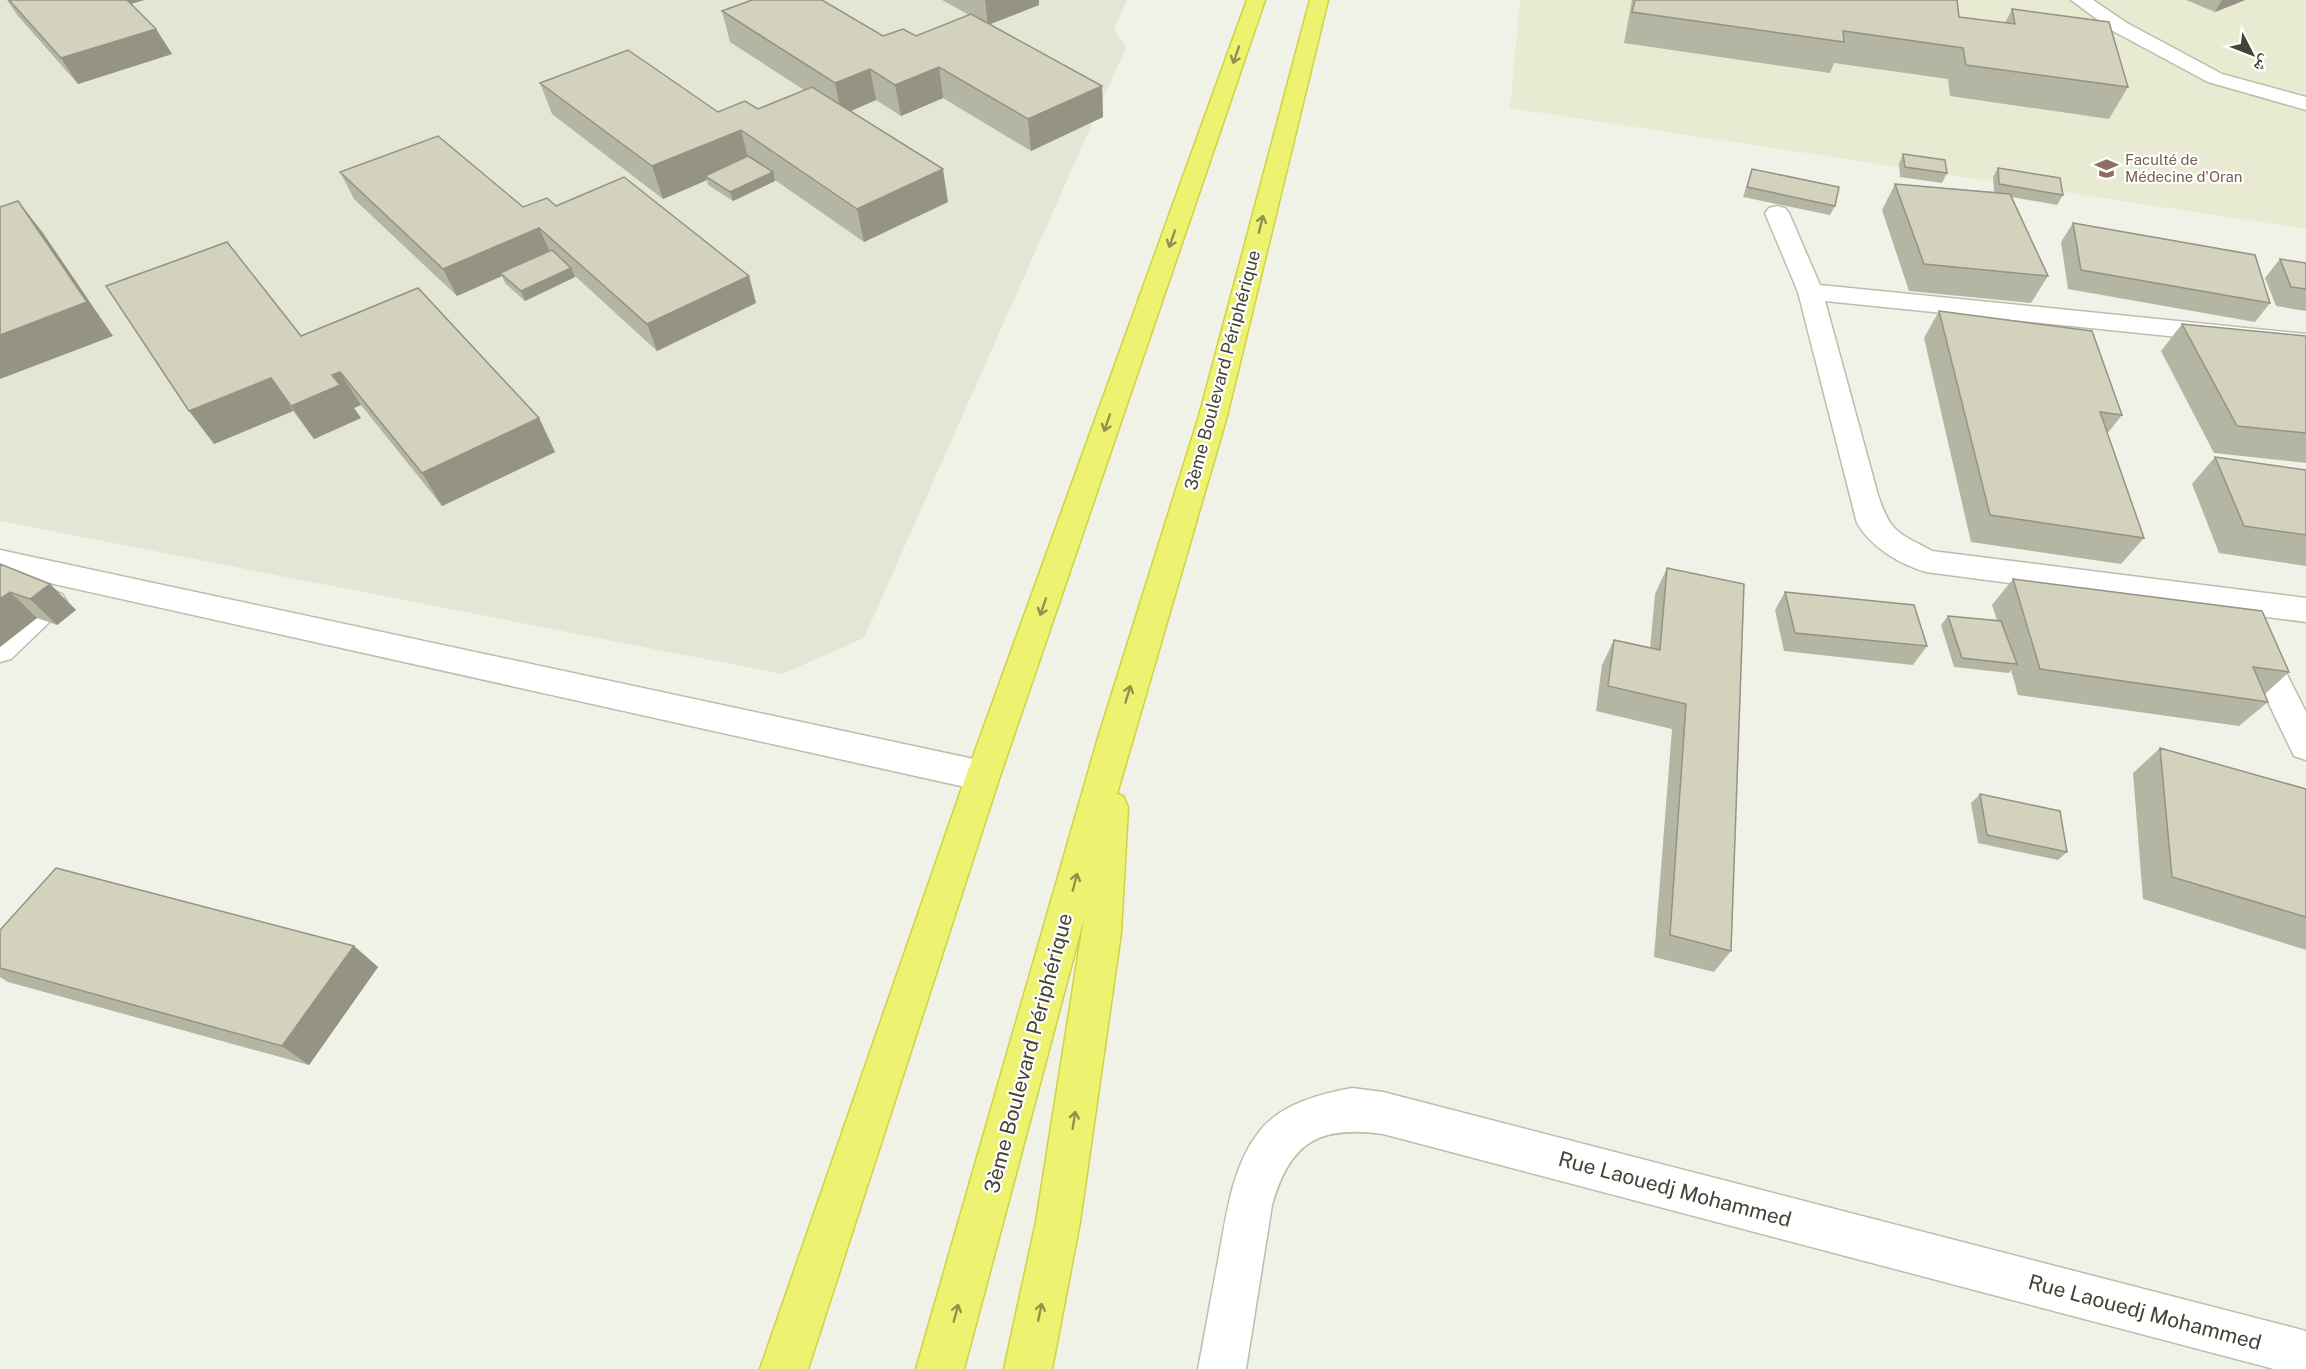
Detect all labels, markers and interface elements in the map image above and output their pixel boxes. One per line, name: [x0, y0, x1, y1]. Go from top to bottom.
north arrow: [2222, 24, 2282, 84]
one-way arrow: [1230, 45, 1241, 64]
text: ش: [2250, 51, 2276, 76]
place label: Faculté de Médecine d'Oran: [2125, 151, 2242, 185]
school or university icon: Faculté de Médecine d'Oran: [2094, 155, 2120, 181]
one-way arrow: [1256, 215, 1268, 234]
one-way arrow: [1165, 229, 1176, 248]
street label: 3ème Boulevard Périphérique: [1180, 248, 1264, 492]
one-way arrow: [1101, 413, 1112, 432]
one-way arrow: [1036, 597, 1047, 616]
one-way arrow: [1123, 685, 1134, 704]
one-way arrow: [1070, 873, 1081, 892]
street label: 3ème Boulevard Périphérique: [979, 910, 1077, 1196]
one-way arrow: [1068, 1110, 1079, 1130]
street label: Rue Laouedj Mohammed: [1556, 1146, 1794, 1232]
street label: Rue Laouedj Mohammed: [2026, 1269, 2264, 1355]
one-way arrow: [1035, 1302, 1046, 1322]
one-way arrow: [951, 1304, 962, 1323]

